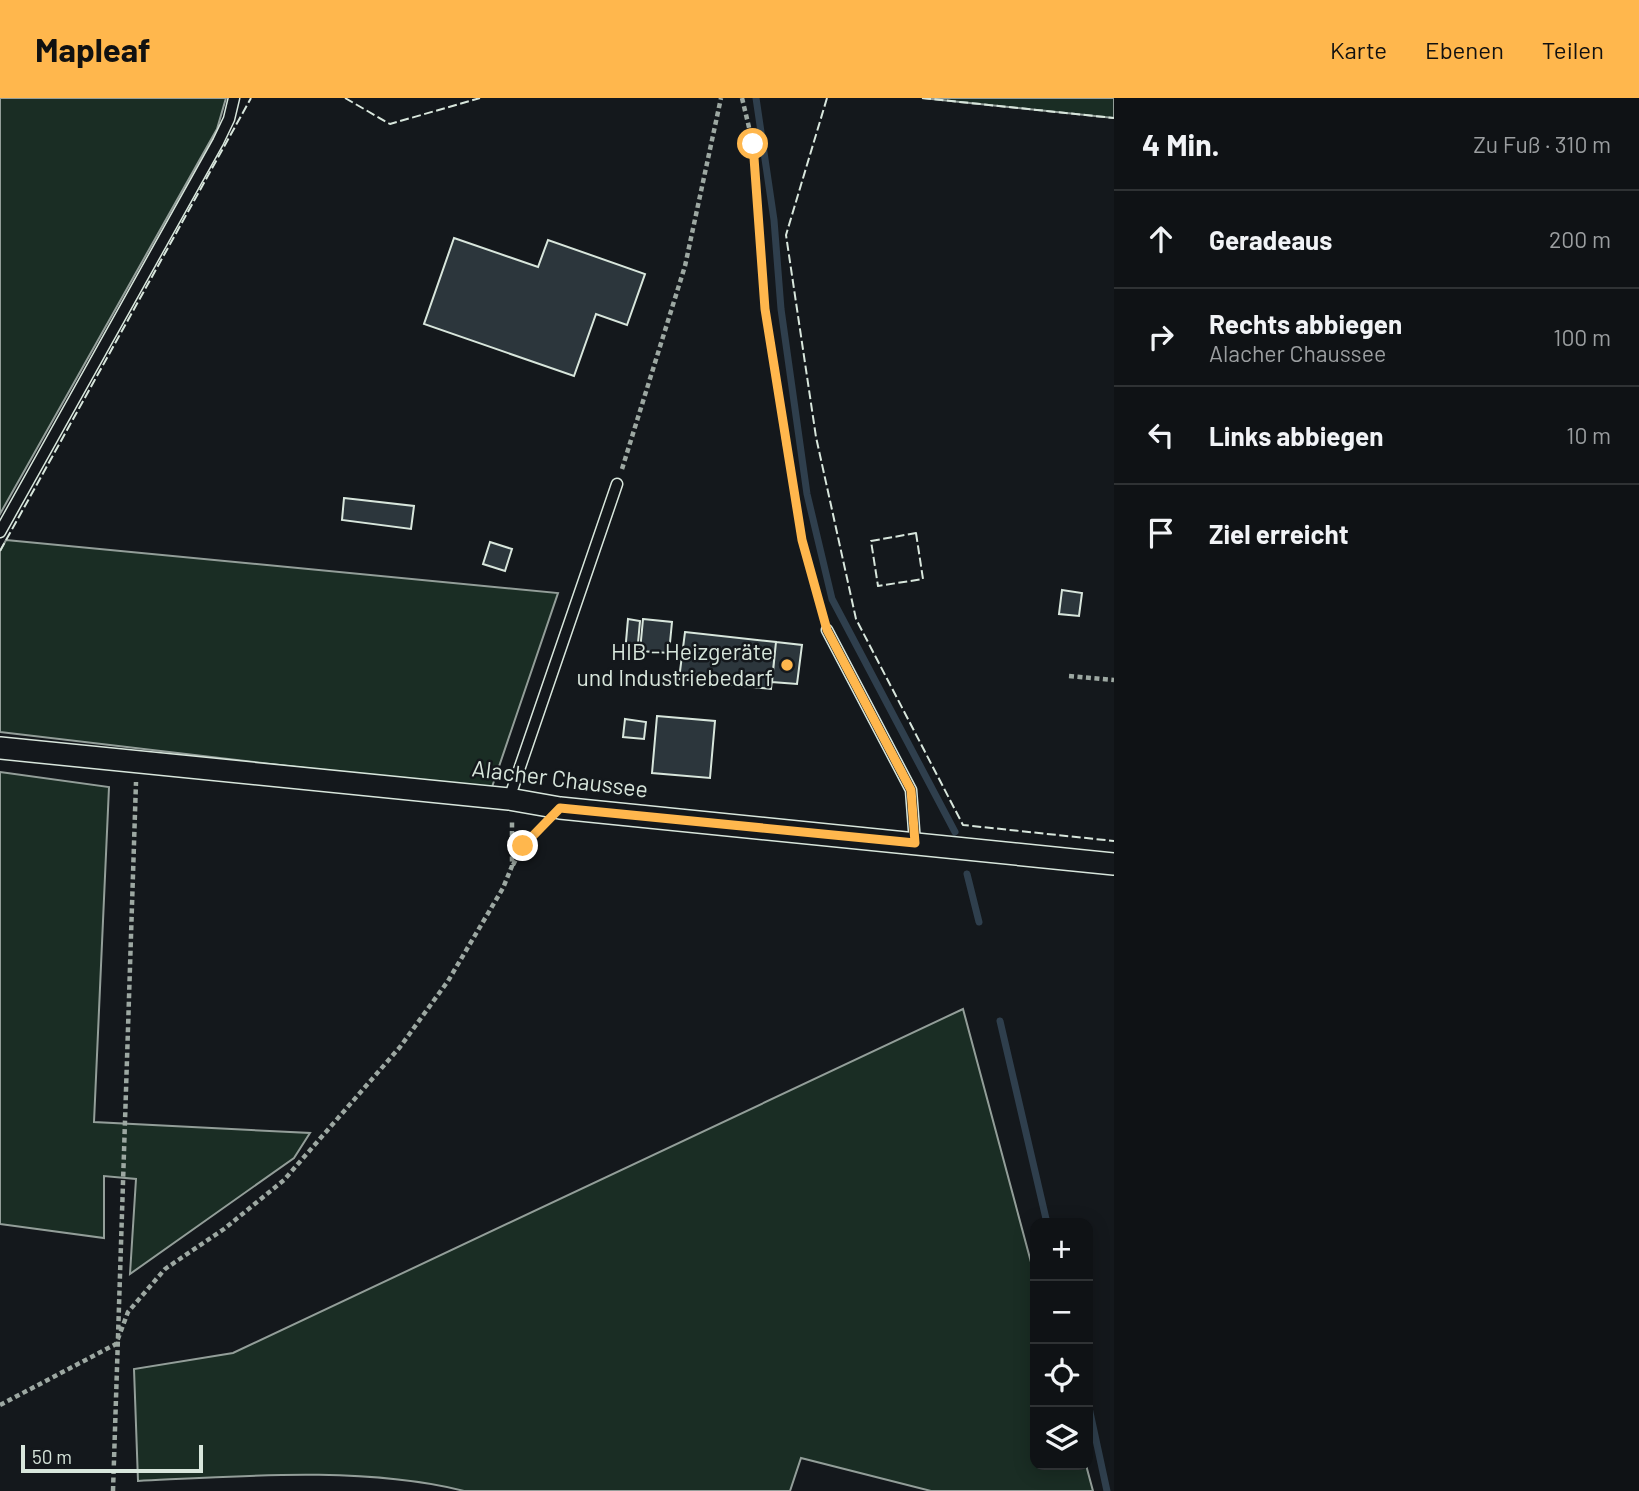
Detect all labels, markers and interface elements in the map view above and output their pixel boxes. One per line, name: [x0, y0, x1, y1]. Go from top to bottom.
text: Mapleaf: [35, 29, 151, 69]
text: Karte: [1330, 35, 1387, 64]
text: Ebenen: [1425, 35, 1504, 64]
text: Teilen: [1542, 35, 1604, 64]
text: 4 Min.: [1142, 126, 1220, 162]
route start: [737, 128, 768, 159]
text: Zu Fuß · 310 m: [1473, 130, 1611, 158]
icon: ahead: [1142, 220, 1180, 258]
text: Geradeaus: [1209, 224, 1332, 255]
text: 200 m: [1549, 225, 1611, 253]
text: Rechts abbiegen: [1209, 308, 1402, 339]
icon: right: [1142, 318, 1180, 356]
text: 100 m: [1553, 323, 1611, 351]
text: Alacher Chaussee: [1209, 339, 1386, 367]
icon: left: [1142, 416, 1180, 454]
text: Links abbiegen: [1209, 420, 1383, 451]
text: 10 m: [1566, 421, 1611, 449]
icon: arrive: [1142, 514, 1180, 552]
text: Ziel erreicht: [1209, 518, 1349, 549]
place label: HIB - Heizgeräte und Industriebedarf: [576, 637, 773, 691]
marker: HIB - Heizgeräte und Industriebedarf: [779, 657, 795, 673]
street label: Alacher Chaussee: [470, 753, 650, 803]
route end: [507, 830, 538, 861]
map controls: [1030, 1218, 1093, 1470]
button: +: [1030, 1218, 1093, 1281]
button: −: [1030, 1281, 1093, 1344]
button: locate: [1030, 1344, 1093, 1407]
button: layers: [1030, 1407, 1093, 1470]
scale bar: [21, 1442, 203, 1474]
text: 50 m: [32, 1445, 72, 1468]

